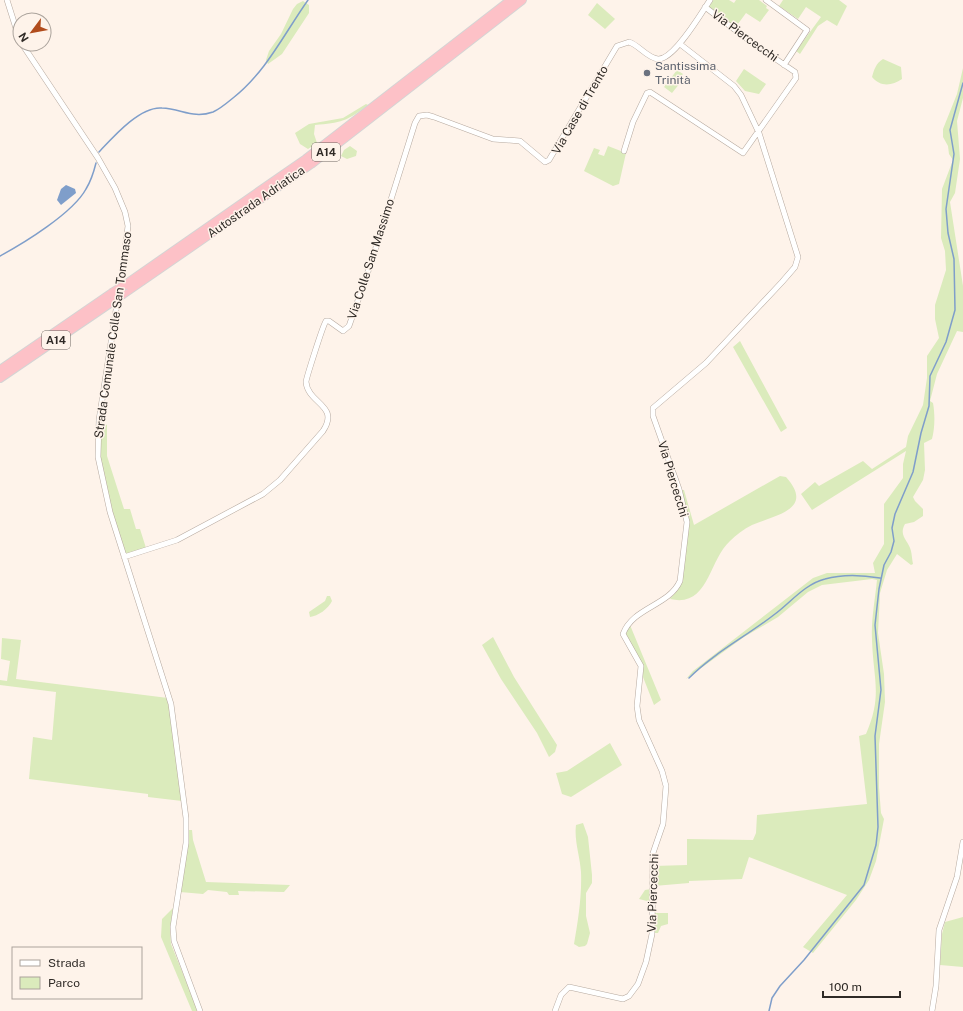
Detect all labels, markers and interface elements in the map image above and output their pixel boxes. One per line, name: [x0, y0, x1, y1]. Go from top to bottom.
street label: Via Piercecchi: [709, 7, 781, 65]
north arrow: [12, 12, 52, 52]
text: N: [16, 30, 31, 44]
place label: Santissima Trinità: [655, 59, 716, 87]
street label: Via Case di Trento: [549, 63, 611, 157]
marker: Santissima Trinità: [642, 68, 652, 78]
road number: A14: [312, 143, 340, 161]
street label: Autostrada Adriatica: [205, 163, 307, 241]
street label: Via Colle San Massimo: [345, 197, 397, 321]
street label: Strada Comunale Colle San Tommaso: [92, 231, 134, 439]
road number: A14: [42, 331, 70, 349]
street label: Via Piercecchi: [655, 439, 691, 519]
street label: Via Piercecchi: [645, 853, 661, 933]
legend: [12, 947, 142, 999]
text: Strada: [48, 956, 85, 970]
scale bar: [823, 973, 900, 999]
text: Parco: [48, 976, 80, 990]
text: 100 m: [829, 980, 862, 994]

